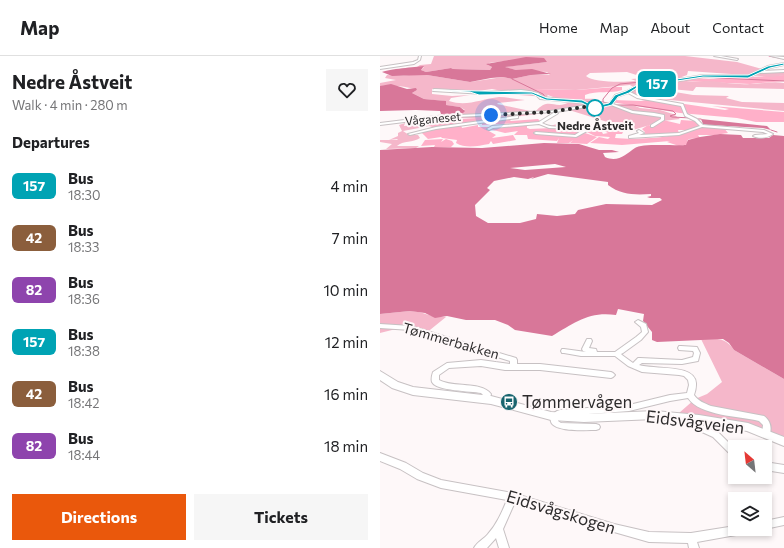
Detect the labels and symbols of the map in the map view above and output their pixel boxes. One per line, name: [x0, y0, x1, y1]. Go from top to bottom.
line badge: 157: [634, 71, 680, 97]
marker: Nedre Åstveit: [586, 99, 604, 117]
your location: [481, 105, 501, 125]
street label: Våganeset: [404, 109, 462, 127]
place label: Nedre Åstveit: [557, 118, 633, 132]
street label: Tømmerbakken: [401, 319, 501, 362]
place label: Tømmervågen: [522, 391, 632, 412]
bus stop icon: Tømmervågen: [499, 392, 519, 412]
street label: Eidsvågveien: [645, 405, 745, 438]
north arrow: [728, 440, 772, 484]
street label: Eidsvågskogen: [504, 485, 618, 538]

